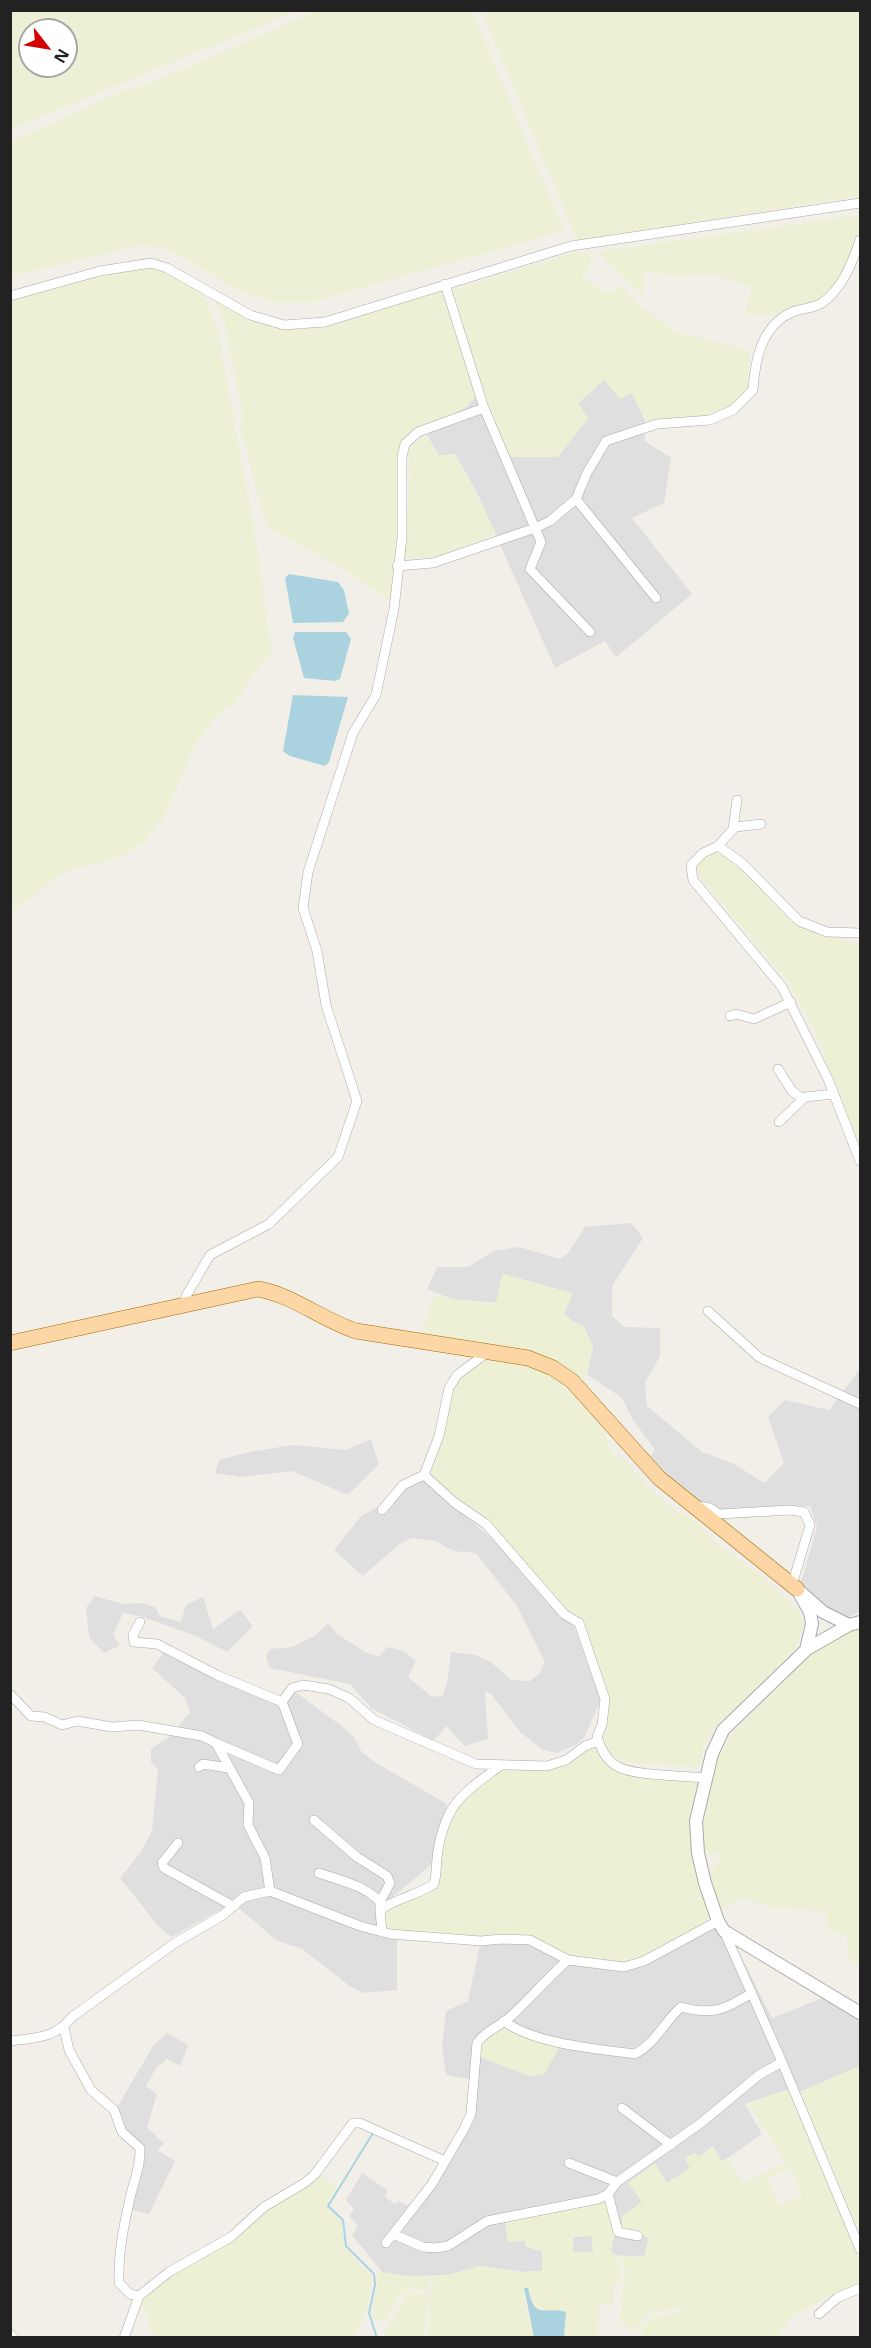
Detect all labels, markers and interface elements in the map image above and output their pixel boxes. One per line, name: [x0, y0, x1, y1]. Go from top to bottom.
north arrow: [18, 18, 78, 78]
text: N: [49, 45, 74, 67]

